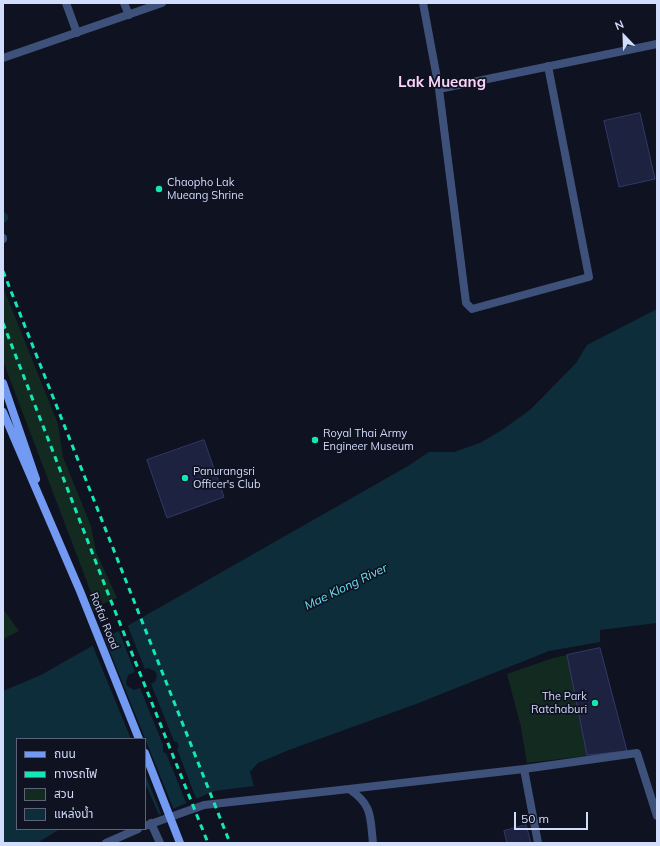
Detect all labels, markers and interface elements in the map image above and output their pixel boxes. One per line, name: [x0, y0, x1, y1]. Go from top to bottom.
north arrow: [604, 16, 644, 56]
text: N: [613, 17, 626, 33]
district label: Lak Mueang: [398, 73, 486, 91]
place label: Chaopho Lak Mueang Shrine: [167, 176, 244, 202]
marker: Chaopho Lak Mueang Shrine: [154, 184, 164, 194]
place label: Royal Thai Army Engineer Museum: [323, 427, 414, 453]
marker: Royal Thai Army Engineer Museum: [310, 435, 320, 445]
place label: Panurangsri Officer's Club: [193, 465, 261, 491]
marker: Panurangsri Officer's Club: [180, 473, 190, 483]
water label: Mae Klong River: [302, 561, 390, 613]
street label: Rotfai Road: [87, 591, 121, 651]
place label: The Park Ratchaburi: [531, 690, 587, 716]
marker: The Park Ratchaburi: [590, 698, 600, 708]
legend: [16, 738, 146, 830]
text: ถนน: [54, 746, 76, 761]
text: ทางรถไฟ: [54, 766, 97, 781]
text: สวน: [54, 786, 74, 801]
scale bar: [516, 804, 590, 830]
text: แหล่งน้ำ: [54, 806, 93, 821]
text: 50 m: [521, 811, 549, 826]

